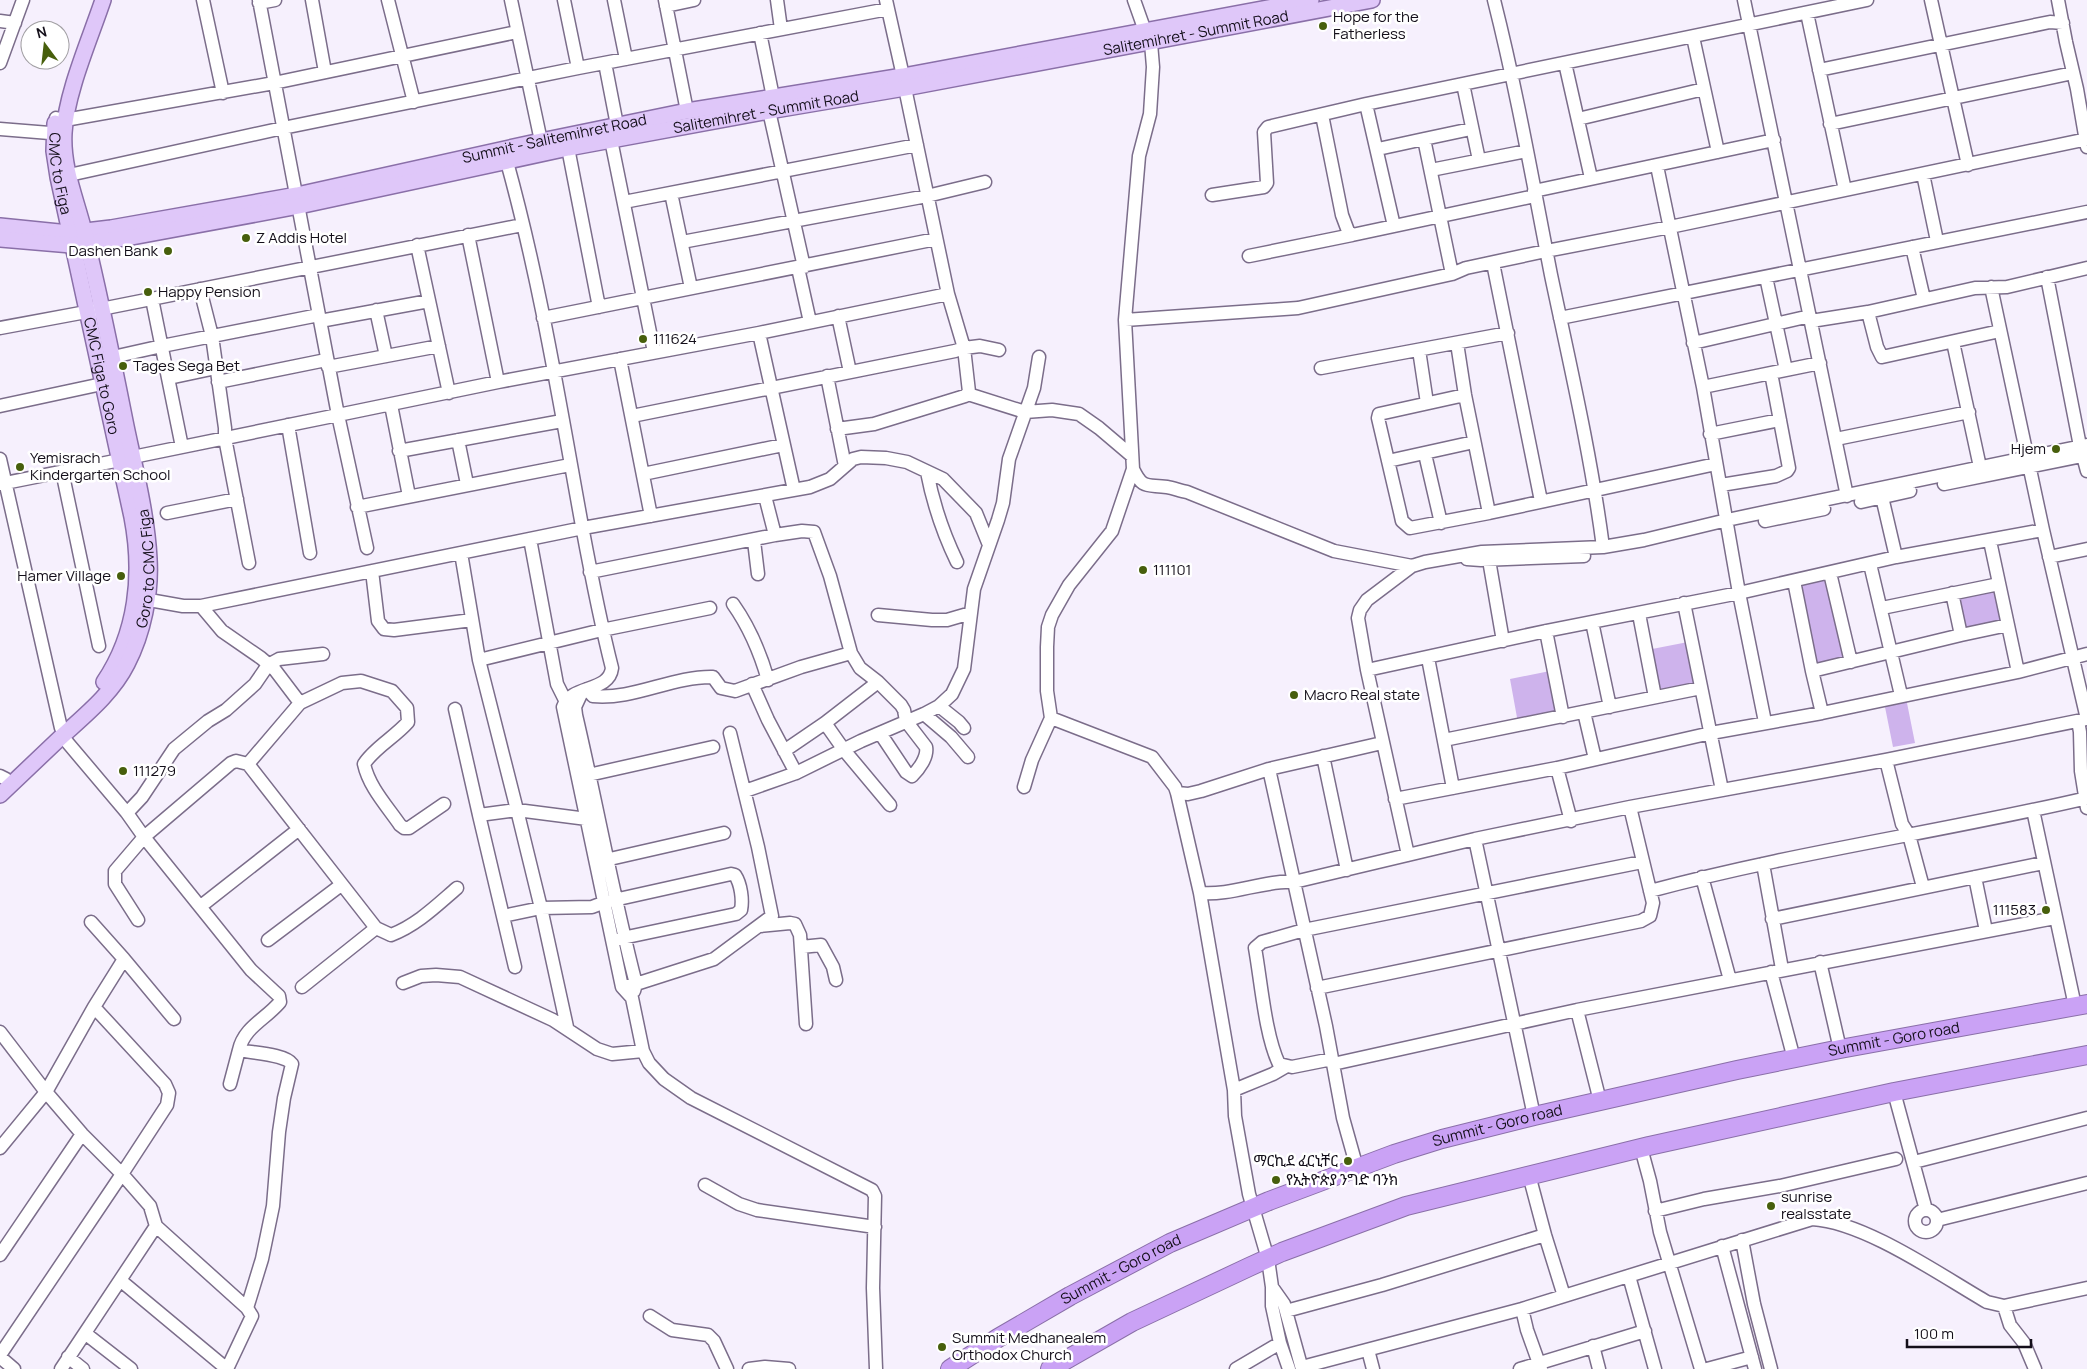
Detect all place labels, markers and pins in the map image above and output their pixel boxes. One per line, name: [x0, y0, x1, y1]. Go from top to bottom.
place label: Hope for the Fatherless: [1333, 6, 1419, 44]
marker: Hope for the Fatherless: [1317, 20, 1329, 32]
place label: Z Addis Hotel: [256, 227, 347, 248]
marker: Z Addis Hotel: [240, 232, 252, 244]
place label: Dashen Bank: [68, 240, 159, 261]
marker: Dashen Bank: [162, 245, 174, 257]
place label: Happy Pension: [158, 281, 261, 302]
marker: Happy Pension: [142, 286, 154, 298]
place label: 111624: [653, 328, 697, 349]
marker: 111624: [637, 333, 649, 345]
place label: Tages Sega Bet: [133, 355, 240, 376]
marker: Tages Sega Bet: [117, 360, 129, 372]
place label: Hjem: [2011, 438, 2046, 459]
marker: Hjem: [2050, 443, 2062, 455]
place label: Yemisrach Kindergarten School: [30, 447, 171, 485]
marker: Yemisrach Kindergarten School: [14, 461, 26, 473]
place label: 111101: [1153, 559, 1191, 580]
marker: 111101: [1137, 564, 1149, 576]
place label: Hamer Village: [17, 565, 111, 586]
marker: Hamer Village: [115, 570, 127, 582]
place label: Macro Real state: [1304, 684, 1420, 705]
marker: Macro Real state: [1288, 689, 1300, 701]
place label: 111279: [133, 760, 176, 781]
marker: 111279: [117, 765, 129, 777]
place label: 111583: [1993, 899, 2036, 920]
marker: 111583: [2040, 904, 2052, 916]
place label: ማርኪደ ፈርኒቸር: [1253, 1150, 1338, 1171]
marker: ማርኪደ ፈርኒቸር: [1342, 1155, 1354, 1167]
place label: የኢትዮጵያ ንግድ ባንክ: [1286, 1169, 1398, 1190]
marker: የኢትዮጵያ ንግድ ባንክ: [1270, 1174, 1282, 1186]
place label: sunrise realsstate: [1781, 1186, 1852, 1224]
marker: sunrise realsstate: [1765, 1200, 1777, 1212]
place label: Summit Medhanealem Orthodox Church: [952, 1327, 1106, 1365]
marker: Summit Medhanealem Orthodox Church: [936, 1341, 948, 1353]

